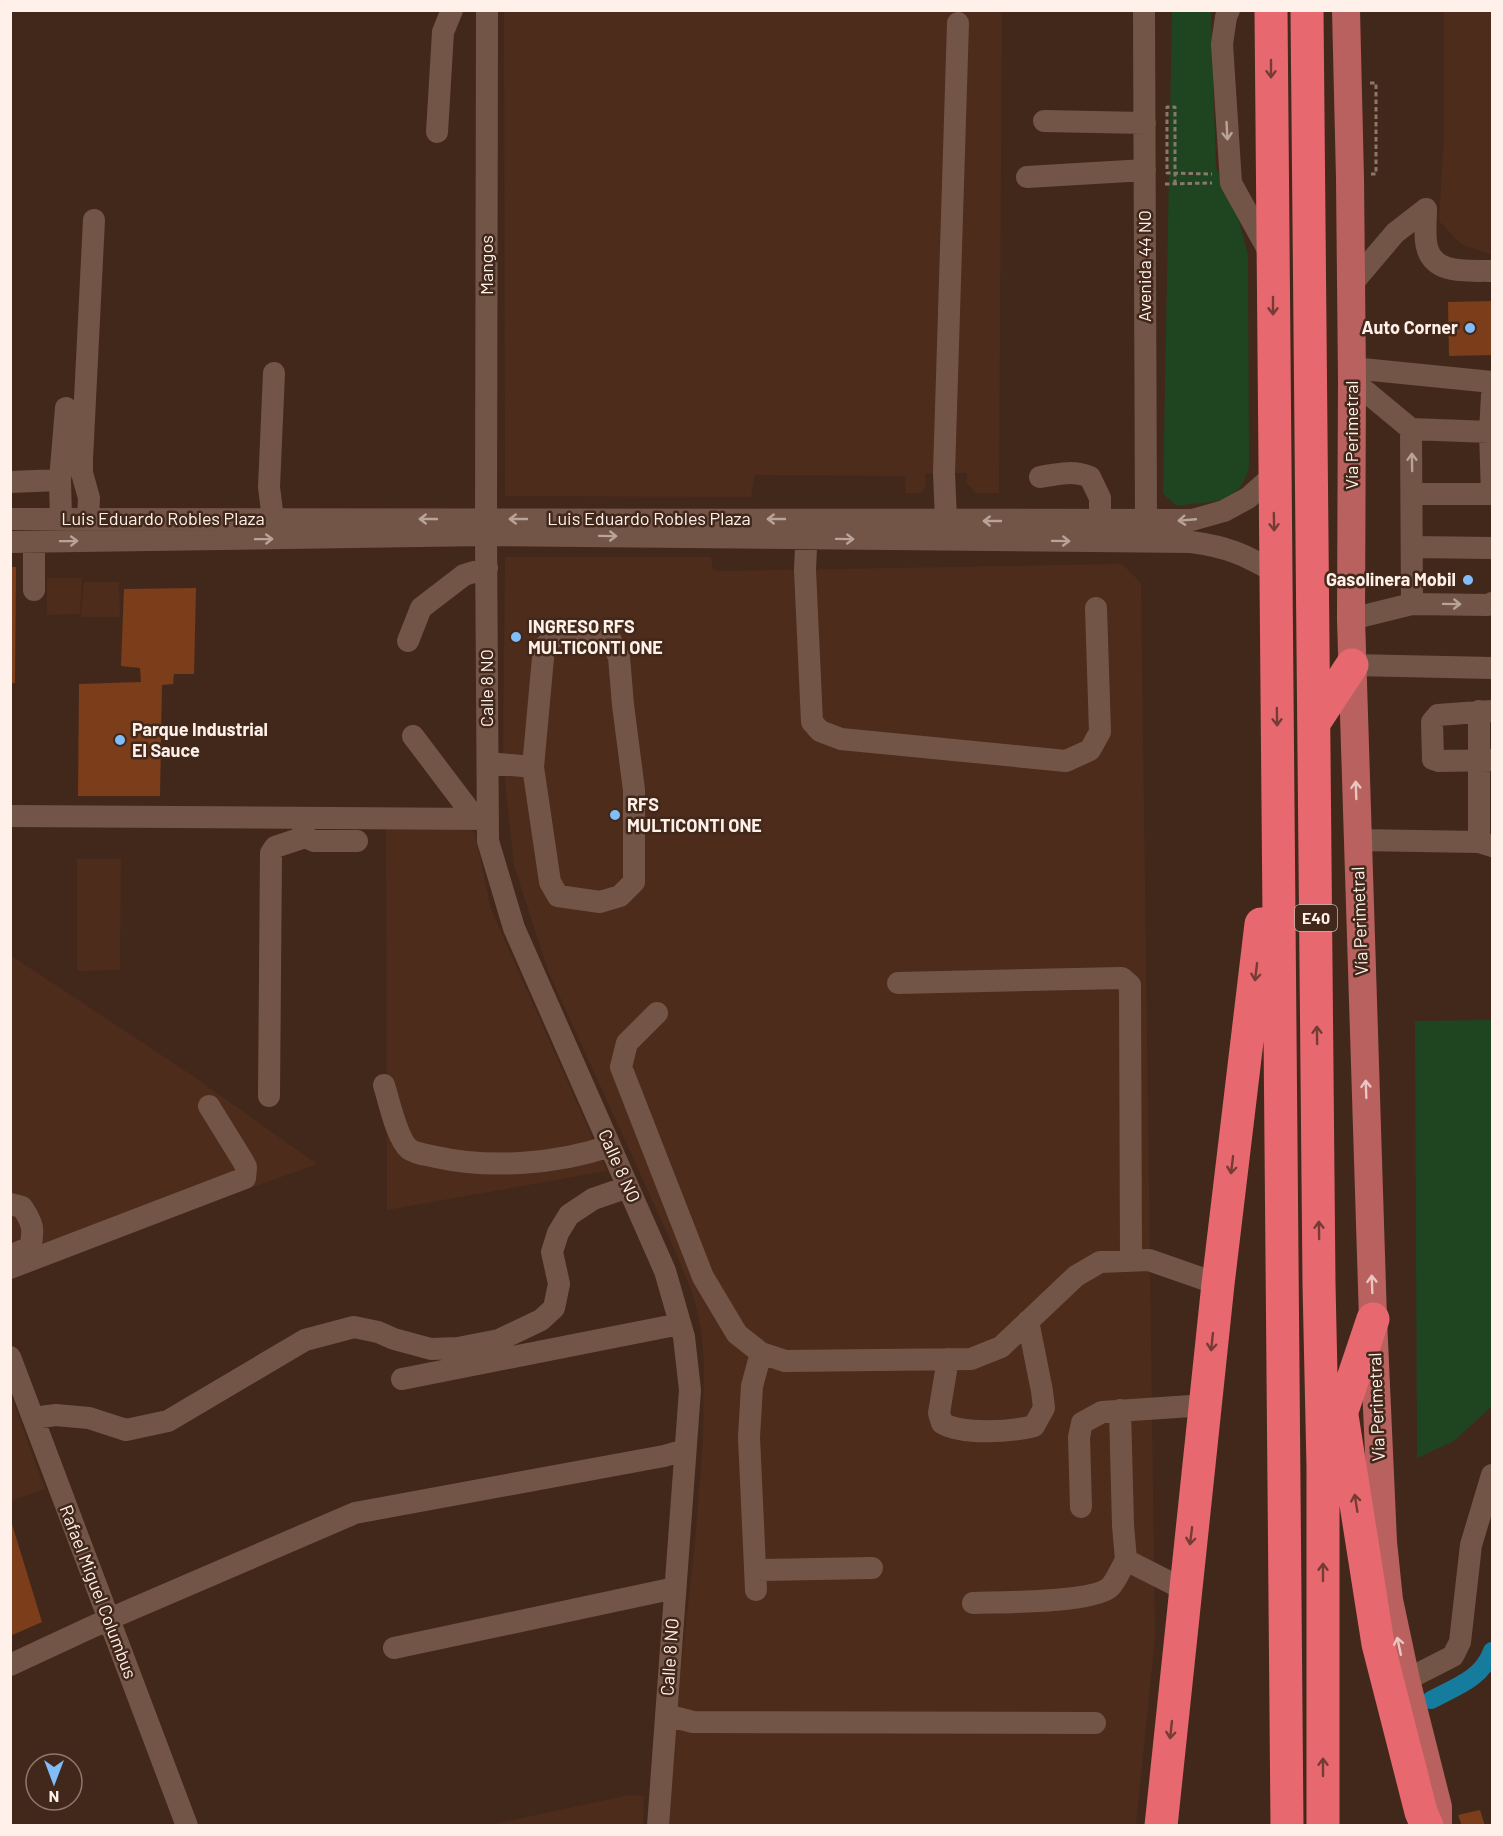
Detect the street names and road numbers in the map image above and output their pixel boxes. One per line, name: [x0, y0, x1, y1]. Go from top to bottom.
street label: Avenida 44 NO: [1133, 210, 1155, 322]
street label: Mangos: [475, 235, 497, 295]
street label: Vía Perimetral: [1340, 381, 1362, 489]
street label: Luis Eduardo Robles Plaza: [61, 507, 265, 529]
street label: Luis Eduardo Robles Plaza: [547, 507, 751, 529]
street label: Calle 8 NO: [475, 649, 497, 727]
street label: Vía Perimetral: [1346, 866, 1372, 976]
road number: E40: [1295, 905, 1337, 931]
street label: Calle 8 NO: [594, 1126, 646, 1206]
street label: Vía Perimetral: [1363, 1352, 1389, 1462]
street label: Rafael Miguel Columbus: [56, 1502, 142, 1682]
street label: Calle 8 NO: [655, 1617, 683, 1697]

